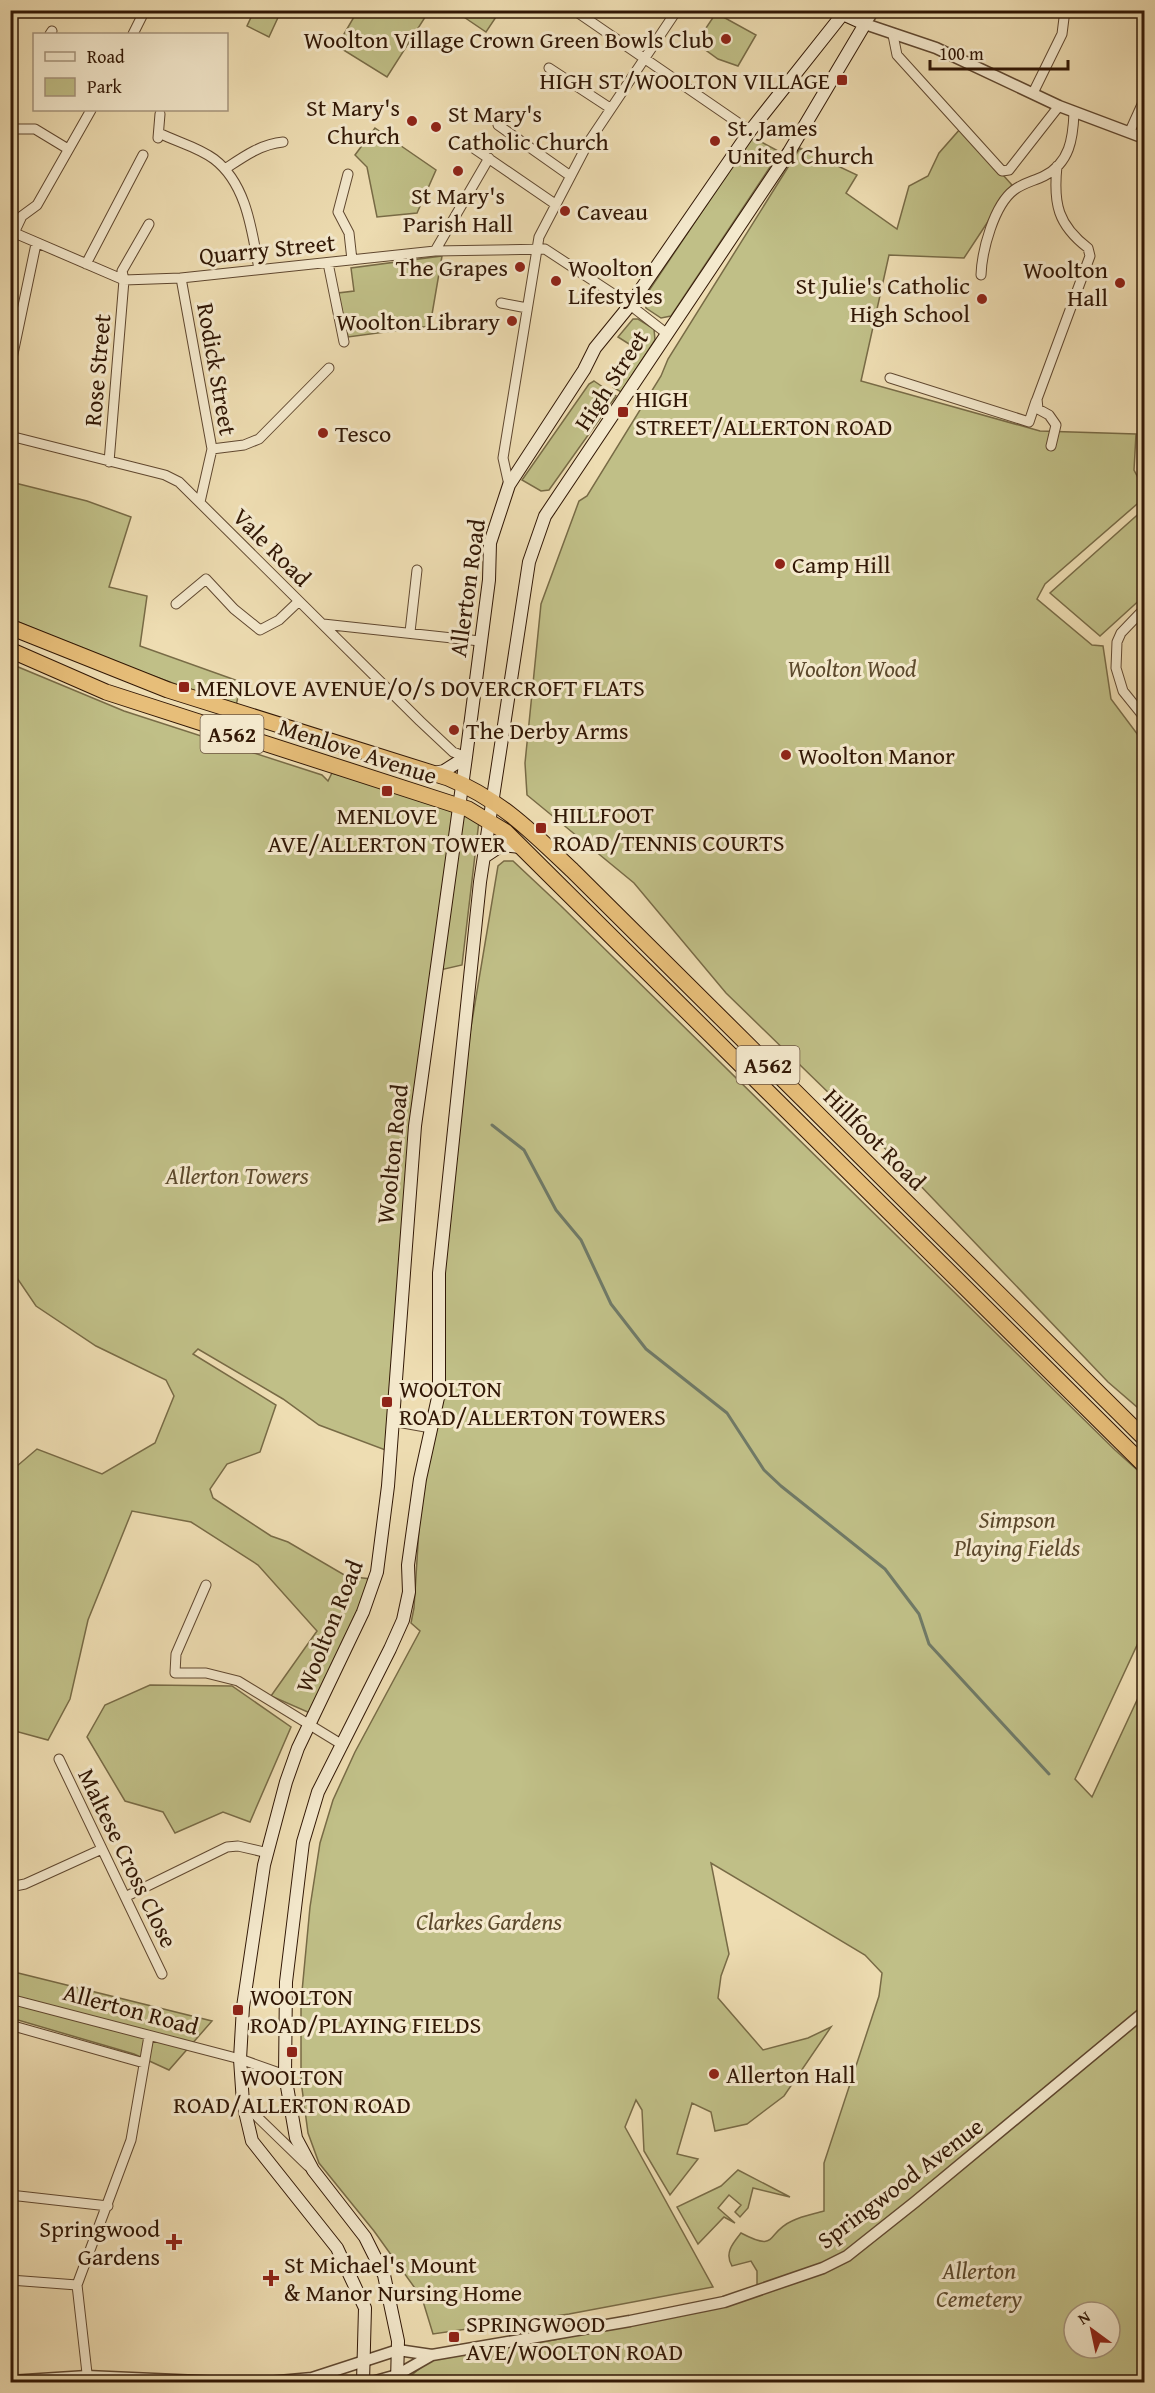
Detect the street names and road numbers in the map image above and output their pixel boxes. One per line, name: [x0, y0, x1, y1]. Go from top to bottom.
street label: Quarry Street: [197, 224, 337, 274]
street label: Rodick Street: [188, 300, 246, 439]
street label: Rose Street: [75, 312, 119, 428]
street label: High Street: [565, 322, 657, 437]
street label: Vale Road: [225, 500, 320, 595]
street label: Allerton Road: [440, 517, 494, 659]
street label: Menlove Avenue: [274, 709, 442, 793]
road number: A562: [200, 715, 264, 753]
road number: A562: [736, 1046, 800, 1084]
street label: Hillfoot Road: [816, 1080, 934, 1198]
street label: Woolton Road: [367, 1082, 417, 1226]
street label: Woolton Road: [286, 1554, 372, 1698]
street label: Maltese Cross Close: [69, 1762, 187, 1954]
street label: Allerton Road: [59, 1974, 203, 2044]
street label: Springwood Avenue: [810, 2109, 990, 2257]

